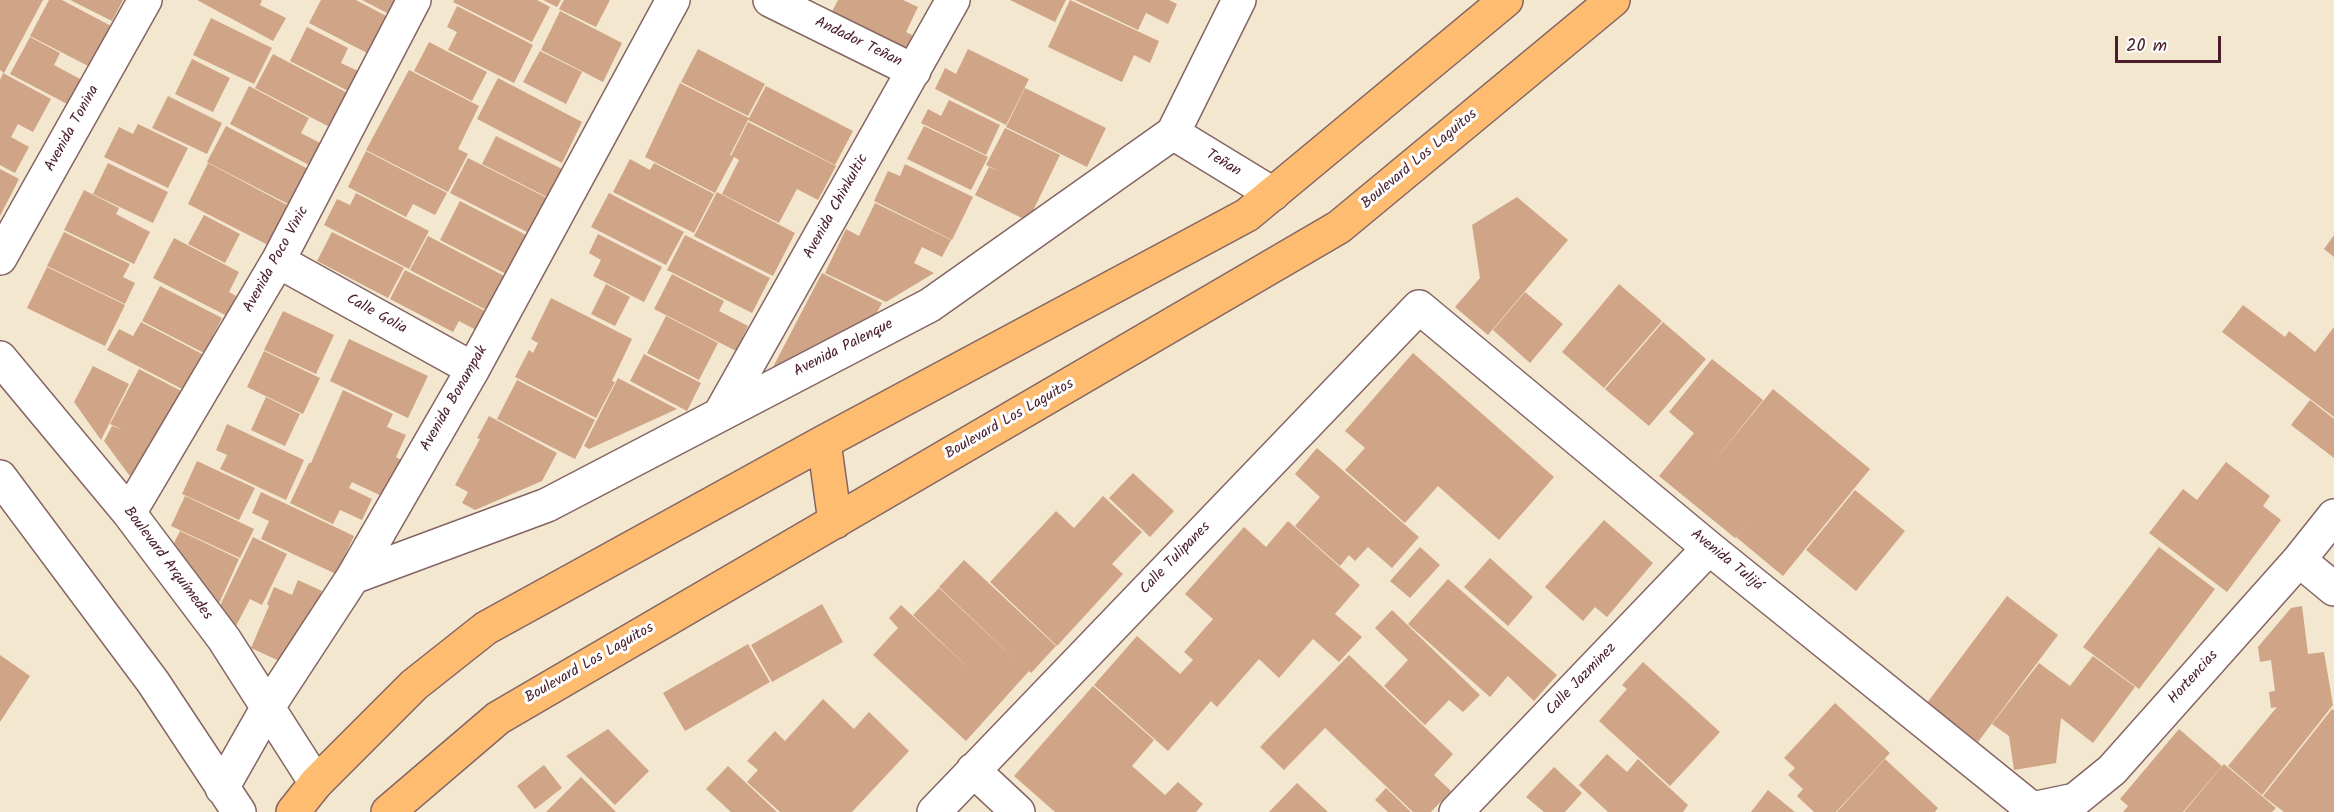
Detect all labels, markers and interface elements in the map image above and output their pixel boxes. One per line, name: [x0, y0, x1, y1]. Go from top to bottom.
street label: Andador Teñan: [812, 14, 904, 72]
scale bar: [2118, 24, 2224, 62]
text: 20 m: [2126, 32, 2167, 61]
street label: Avenida Tonina: [42, 83, 104, 175]
street label: Boulevard Los Laguitos: [1359, 106, 1481, 214]
street label: Teñan: [1202, 147, 1244, 181]
street label: Avenida Chinkultic: [801, 152, 873, 262]
street label: Avenida Poco Vinic: [240, 204, 314, 316]
street label: Calle Golia: [343, 291, 409, 339]
street label: Avenida Palenque: [791, 316, 897, 382]
street label: Avenida Bonampak: [417, 343, 493, 455]
street label: Boulevard Los Laguitos: [943, 376, 1077, 464]
street label: Boulevard Arquímedes: [119, 504, 215, 624]
street label: Calle Tulipanes: [1137, 519, 1215, 599]
street label: Avenida Tulijá: [1686, 526, 1766, 596]
street label: Boulevard Los Laguitos: [523, 620, 657, 708]
street label: Calle Jazminez: [1543, 640, 1621, 720]
street label: Hortencias: [2165, 647, 2223, 709]

